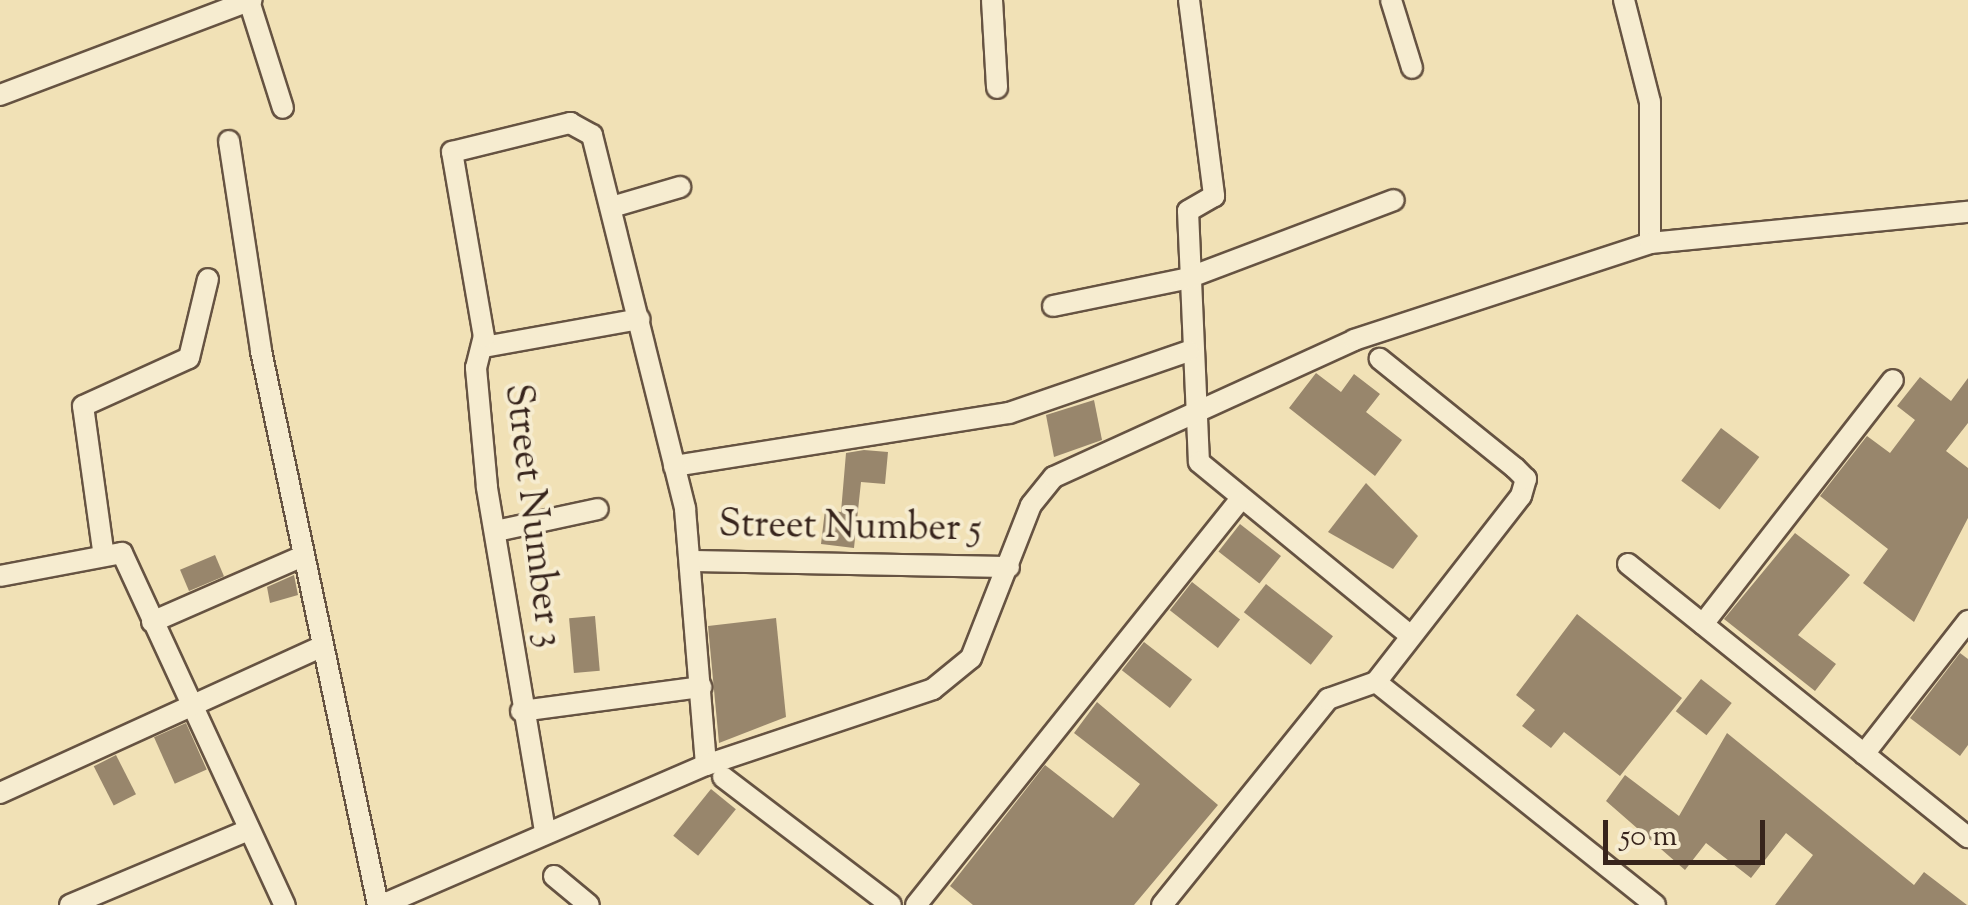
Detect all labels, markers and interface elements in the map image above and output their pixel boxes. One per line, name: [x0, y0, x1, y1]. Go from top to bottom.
street label: Street Number 3: [492, 381, 570, 651]
street label: Street Number 5: [718, 504, 982, 554]
scale bar: [1608, 800, 1770, 862]
text: 50 m: [1620, 816, 1677, 859]

